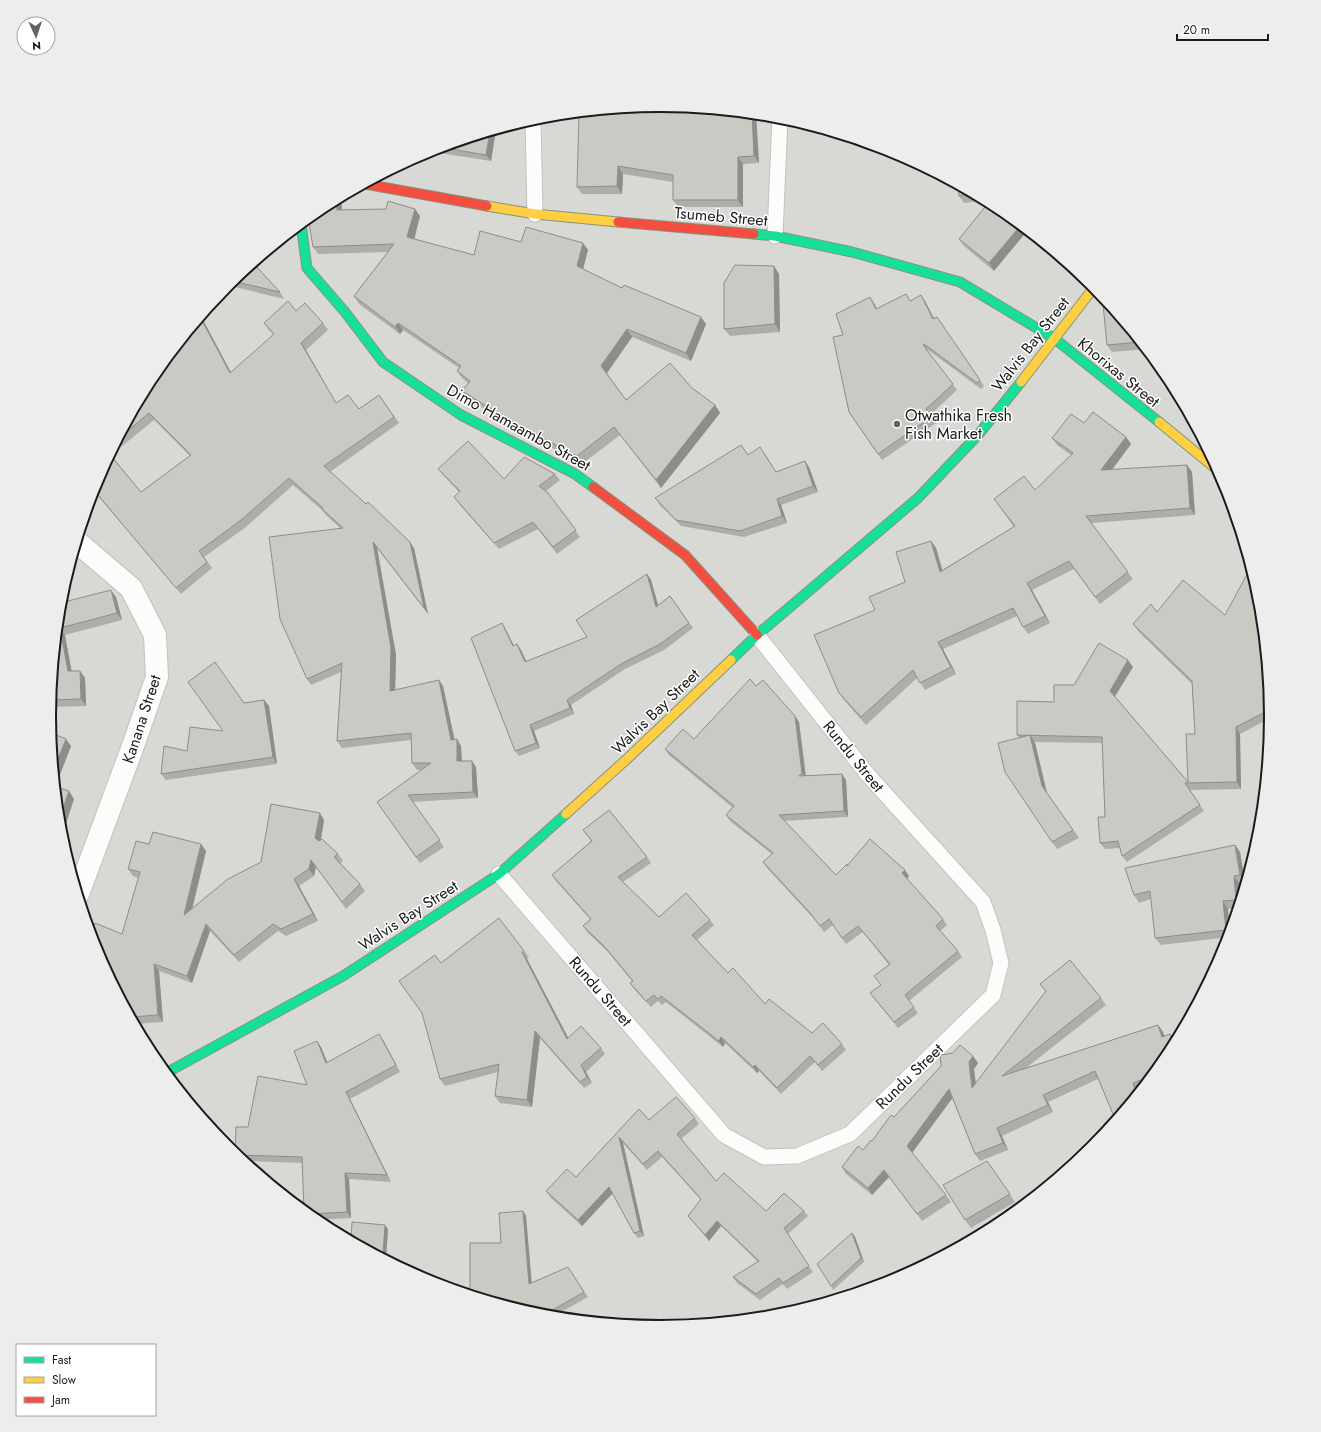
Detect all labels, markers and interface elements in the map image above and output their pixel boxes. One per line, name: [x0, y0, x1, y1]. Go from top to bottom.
north arrow: [16, 16, 56, 56]
scale bar: [1177, 16, 1268, 42]
text: 20 m: [1183, 21, 1210, 39]
text: N: [32, 38, 41, 54]
street label: Tsumeb Street: [673, 201, 769, 232]
street label: Walvis Bay Street: [986, 292, 1075, 397]
street label: Khorixas Street: [1073, 332, 1165, 413]
street label: Dimo Hamaambo Street: [443, 378, 595, 477]
place label: Otwathika Fresh Fish Market: [905, 404, 1012, 445]
marker: Otwathika Fresh Fish Market: [892, 419, 902, 429]
street label: Walvis Bay Street: [606, 663, 705, 759]
street label: Kanana Street: [116, 672, 167, 766]
street label: Rundu Street: [818, 716, 890, 797]
street label: Walvis Bay Street: [354, 874, 463, 956]
street label: Rundu Street: [564, 951, 638, 1032]
street label: Rundu Street: [870, 1038, 948, 1115]
legend: [16, 1344, 156, 1416]
text: Fast: [52, 1351, 71, 1369]
text: Slow: [52, 1371, 77, 1389]
text: Jam: [50, 1391, 70, 1409]

